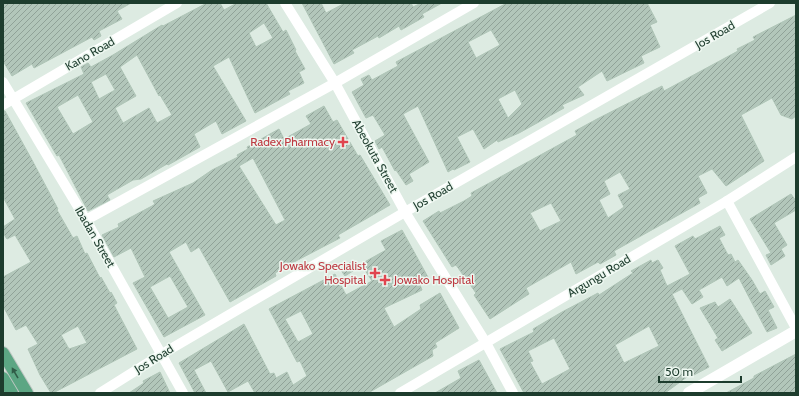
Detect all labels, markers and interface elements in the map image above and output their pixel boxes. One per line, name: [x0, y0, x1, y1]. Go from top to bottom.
street label: Jos Road: [691, 17, 737, 52]
street label: Kano Road: [62, 33, 117, 74]
street label: Abeokuta Street: [349, 116, 402, 195]
place label: Radex Pharmacy: [250, 134, 335, 149]
marker: Radex Pharmacy: [338, 137, 348, 147]
street label: Jos Road: [409, 178, 455, 213]
street label: Ibadan Street: [72, 204, 119, 270]
street label: Argungu Road: [564, 251, 633, 300]
place label: Jowako Specialist Hospital: [279, 258, 366, 287]
marker: Jowako Specialist Hospital: [369, 267, 381, 279]
place label: Jowako Hospital: [393, 272, 474, 287]
marker: Jowako Hospital: [379, 274, 391, 286]
street label: Jos Road: [131, 341, 176, 377]
scale bar: [659, 358, 741, 384]
text: 50 m: [665, 364, 693, 379]
one-way arrow: [11, 367, 18, 379]

